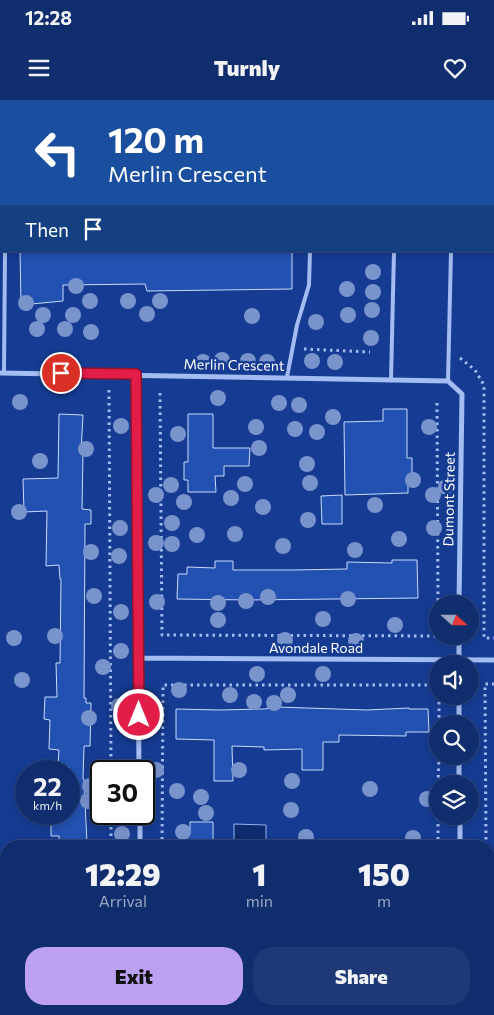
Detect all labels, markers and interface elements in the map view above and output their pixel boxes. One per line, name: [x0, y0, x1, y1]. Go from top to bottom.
text: 12:28: [25, 6, 72, 29]
icon: menu: [25, 54, 53, 82]
text: Turnly: [214, 54, 280, 81]
icon: heart: [441, 54, 469, 82]
text: 120 m: [108, 117, 204, 160]
icon: left: [25, 120, 90, 185]
text: Merlin Crescent: [108, 160, 267, 187]
icon: arrive: [79, 215, 107, 243]
text: Then: [25, 218, 69, 241]
pin: [40, 352, 82, 394]
street label: Merlin Crescent: [183, 355, 285, 374]
icon: arrive: [47, 359, 75, 387]
street label: Dumont Street: [439, 451, 458, 546]
north arrow: [429, 595, 479, 645]
map controls: [429, 595, 479, 825]
street label: Avondale Road: [269, 639, 363, 656]
button: sound: [429, 655, 479, 705]
position arrow: [112, 688, 164, 740]
button: search: [429, 715, 479, 765]
speed limit sign: 30: [90, 760, 155, 825]
text: 22: [33, 771, 62, 801]
button: layers: [429, 775, 479, 825]
text: km/h: [33, 798, 62, 812]
text: 12:29: [85, 855, 161, 892]
text: 1: [252, 855, 266, 892]
text: 150: [358, 855, 410, 892]
text: Arrival: [99, 891, 147, 910]
text: min: [246, 891, 273, 910]
text: m: [377, 891, 391, 910]
button: Exit: [25, 947, 243, 1005]
button: Share: [253, 947, 470, 1005]

